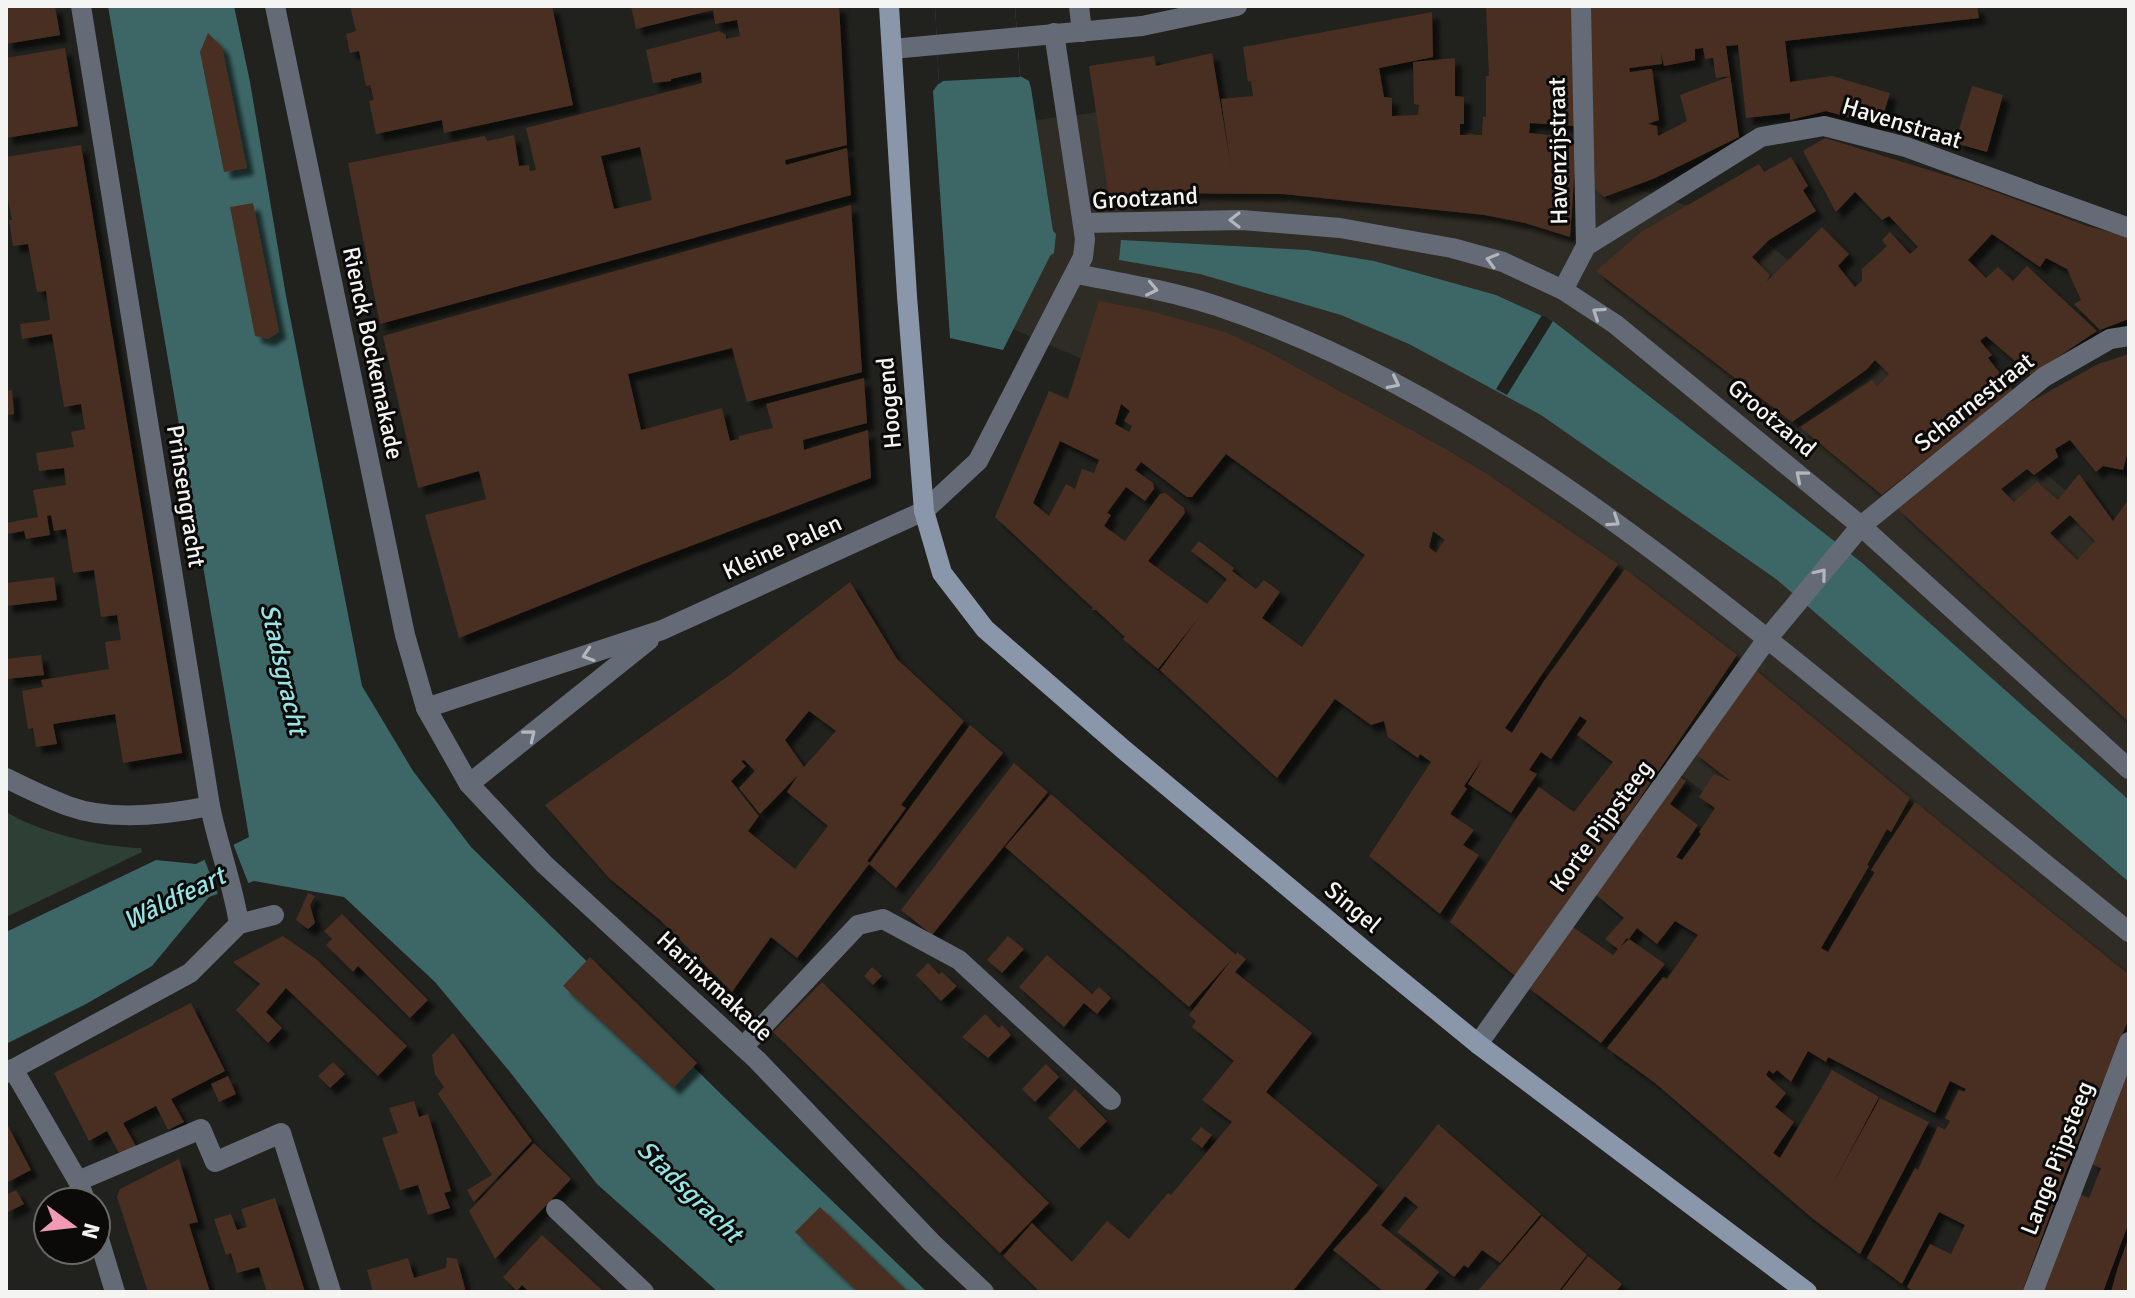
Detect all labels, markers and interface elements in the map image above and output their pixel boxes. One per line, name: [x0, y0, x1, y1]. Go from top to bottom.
street label: Havenzijstraat: [1542, 77, 1574, 225]
street label: Havenstraat: [1838, 91, 1966, 155]
street label: Grootzand: [1091, 180, 1199, 216]
one-way arrow: [1228, 211, 1241, 229]
street label: Rienck Bockemakade: [336, 244, 410, 462]
one-way arrow: [1485, 252, 1499, 269]
one-way arrow: [1145, 280, 1159, 297]
one-way arrow: [1592, 308, 1607, 323]
street label: Scharnestraat: [1908, 346, 2040, 458]
street label: Hoogend: [870, 356, 908, 450]
street label: Grootzand: [1722, 372, 1822, 464]
one-way arrow: [1385, 374, 1400, 389]
street label: Prinsengracht: [160, 423, 212, 569]
one-way arrow: [1795, 471, 1810, 486]
street label: Kleine Palen: [718, 507, 846, 587]
one-way arrow: [1605, 511, 1620, 526]
one-way arrow: [1811, 569, 1826, 583]
water label: Stadsgracht: [252, 601, 314, 741]
one-way arrow: [581, 645, 595, 661]
one-way arrow: [521, 731, 536, 745]
street label: Korte Pijpsteeg: [1543, 754, 1659, 898]
water label: Wâldfeart: [118, 859, 233, 937]
street label: Singel: [1319, 875, 1387, 939]
street label: Harinxmakade: [651, 924, 779, 1048]
street label: Lange Pijpsteeg: [2014, 1077, 2100, 1239]
water label: Stadsgracht: [630, 1134, 751, 1252]
north arrow: [32, 1186, 112, 1266]
text: N: [76, 1220, 106, 1242]

